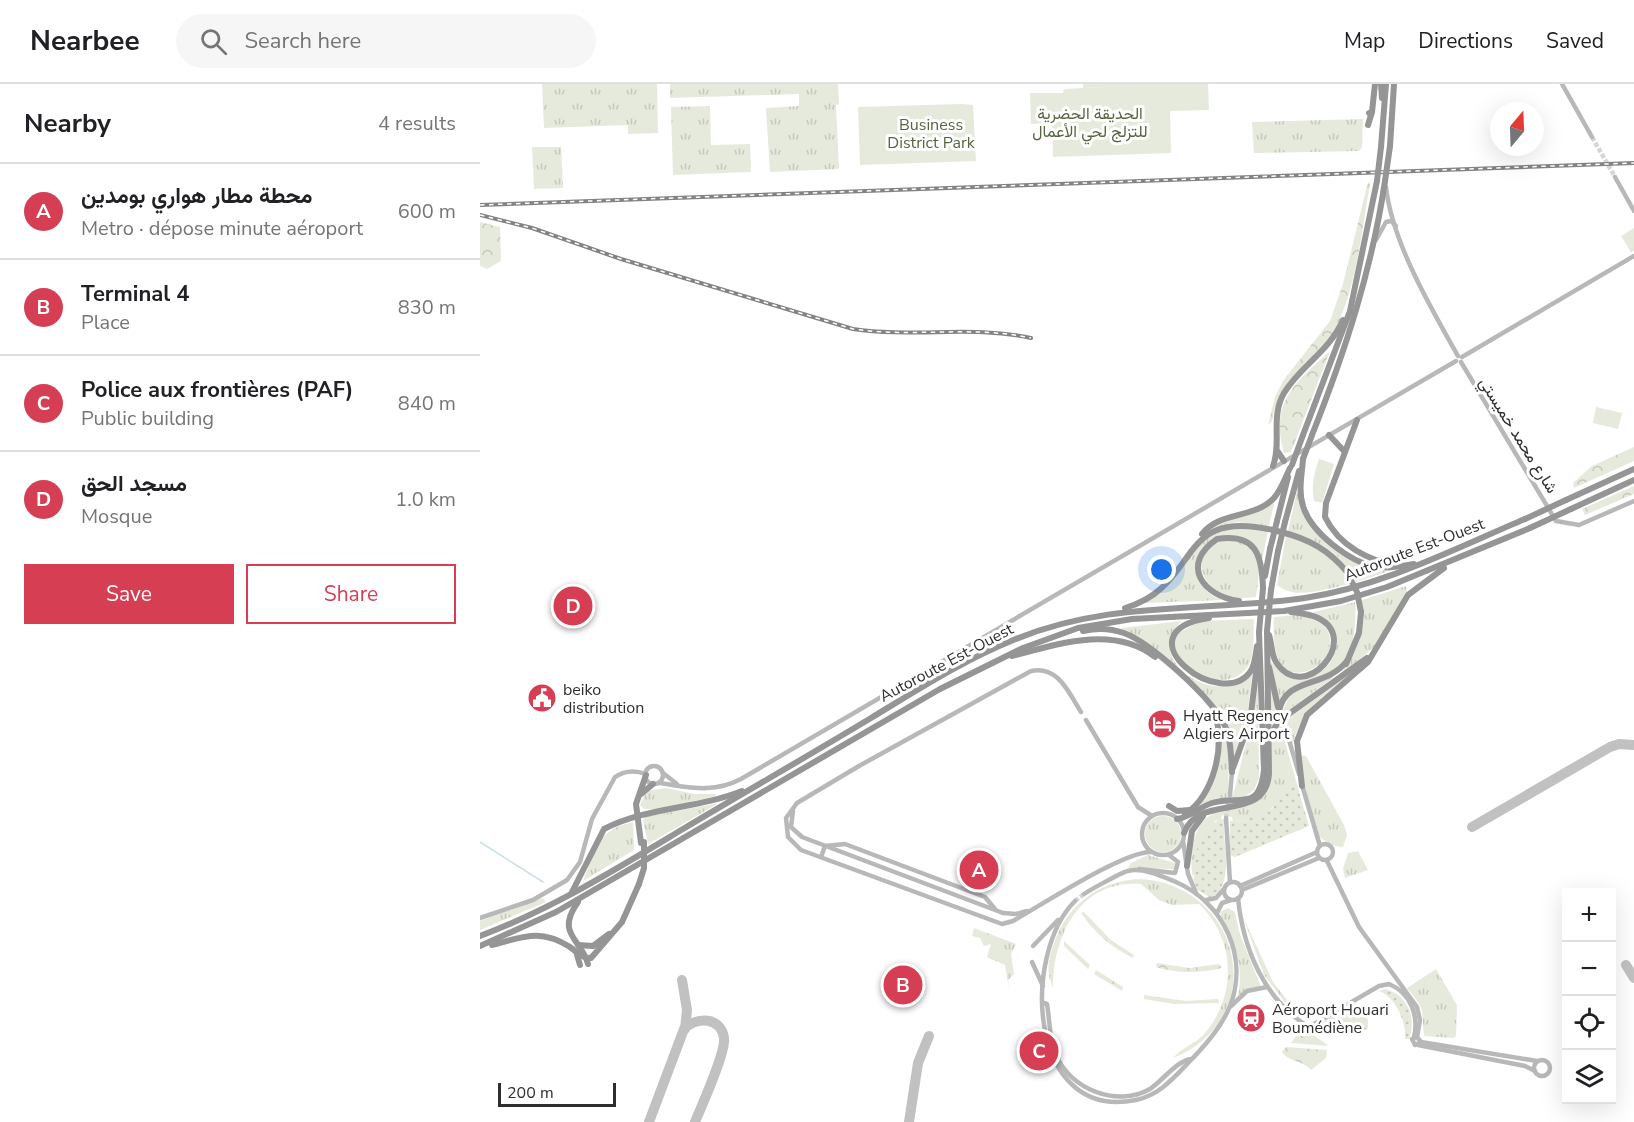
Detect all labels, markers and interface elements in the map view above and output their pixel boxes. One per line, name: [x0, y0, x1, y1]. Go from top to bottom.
search box: [176, 14, 596, 68]
text: Nearbee: [30, 22, 140, 60]
icon: search: [197, 25, 230, 58]
text: Search here: [245, 26, 361, 56]
text: Map: [1344, 27, 1385, 55]
text: Directions: [1418, 27, 1513, 55]
text: Saved: [1546, 27, 1604, 55]
north arrow: [1490, 102, 1544, 156]
park label: الحديقة الحضرية للتزلج لحي الأعمال: [1032, 103, 1148, 145]
text: Nearby: [24, 106, 111, 141]
text: 4 results: [378, 110, 456, 137]
park label: Business District Park: [887, 114, 976, 154]
text: محطة مطار هواري بومدين: [81, 181, 313, 211]
text: A: [36, 198, 51, 225]
text: 600 m: [398, 198, 456, 225]
text: Metro · dépose minute aéroport: [81, 215, 363, 242]
text: Terminal 4: [81, 279, 189, 309]
text: B: [37, 294, 50, 321]
text: 830 m: [398, 294, 456, 321]
text: Place: [81, 309, 130, 336]
street label: شارع محمد خميستي: [1472, 373, 1563, 499]
text: Police aux frontières (PAF): [81, 375, 353, 405]
text: C: [37, 390, 50, 417]
text: 840 m: [398, 390, 456, 417]
text: Public building: [81, 405, 214, 432]
text: مسجد الحق: [81, 469, 187, 499]
text: D: [36, 486, 51, 513]
text: 1.0 km: [395, 486, 456, 513]
text: Mosque: [81, 503, 152, 530]
street label: Autoroute Est-Ouest: [1341, 513, 1488, 587]
your location: [1147, 555, 1176, 584]
button: Save: [24, 564, 234, 624]
button: Share: [246, 564, 456, 624]
pin: D: [554, 584, 592, 628]
street label: Autoroute Est-Ouest: [876, 618, 1018, 708]
place label: beiko distribution: [563, 679, 644, 719]
public building icon: beiko distribution: [526, 682, 558, 714]
place label: Hyatt Regency Algiers Airport: [1183, 705, 1290, 745]
hotel icon: Hyatt Regency Algiers Airport: [1146, 708, 1178, 740]
pin: A: [960, 848, 998, 892]
map controls: [1562, 888, 1616, 1104]
button: +: [1562, 888, 1616, 942]
button: −: [1562, 942, 1616, 996]
pin: B: [884, 962, 922, 1008]
button: locate: [1562, 996, 1616, 1050]
place label: Aéroport Houari Boumédiène: [1272, 999, 1389, 1039]
station icon: Aéroport Houari Boumédiène: [1235, 1002, 1267, 1034]
pin: C: [1020, 1028, 1058, 1074]
button: layers: [1562, 1050, 1616, 1104]
scale bar: [498, 1080, 616, 1108]
text: 200 m: [507, 1082, 554, 1104]

